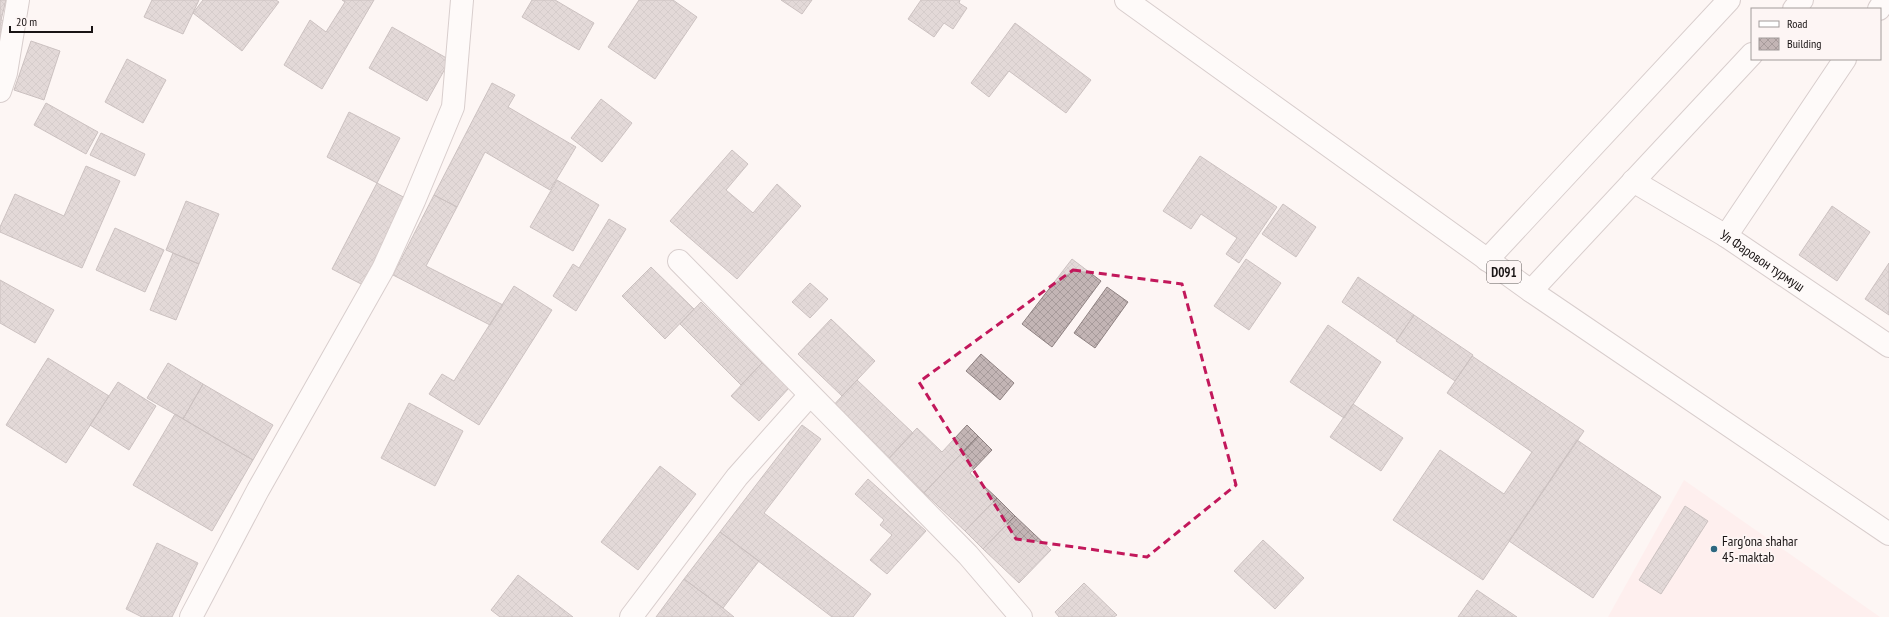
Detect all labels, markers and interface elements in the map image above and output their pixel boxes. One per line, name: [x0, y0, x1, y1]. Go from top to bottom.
scale bar: [10, 8, 92, 34]
legend: [1751, 8, 1881, 60]
text: 20 m: [16, 14, 37, 29]
text: Road: [1787, 16, 1807, 31]
text: Building: [1787, 36, 1822, 51]
street label: Ул Фаровон турмуш: [1717, 226, 1808, 295]
road number: D091: [1487, 261, 1521, 283]
place label: Farg'ona shahar 45-maktab: [1722, 532, 1798, 566]
marker: Farg'ona shahar 45-maktab: [1709, 544, 1719, 554]

